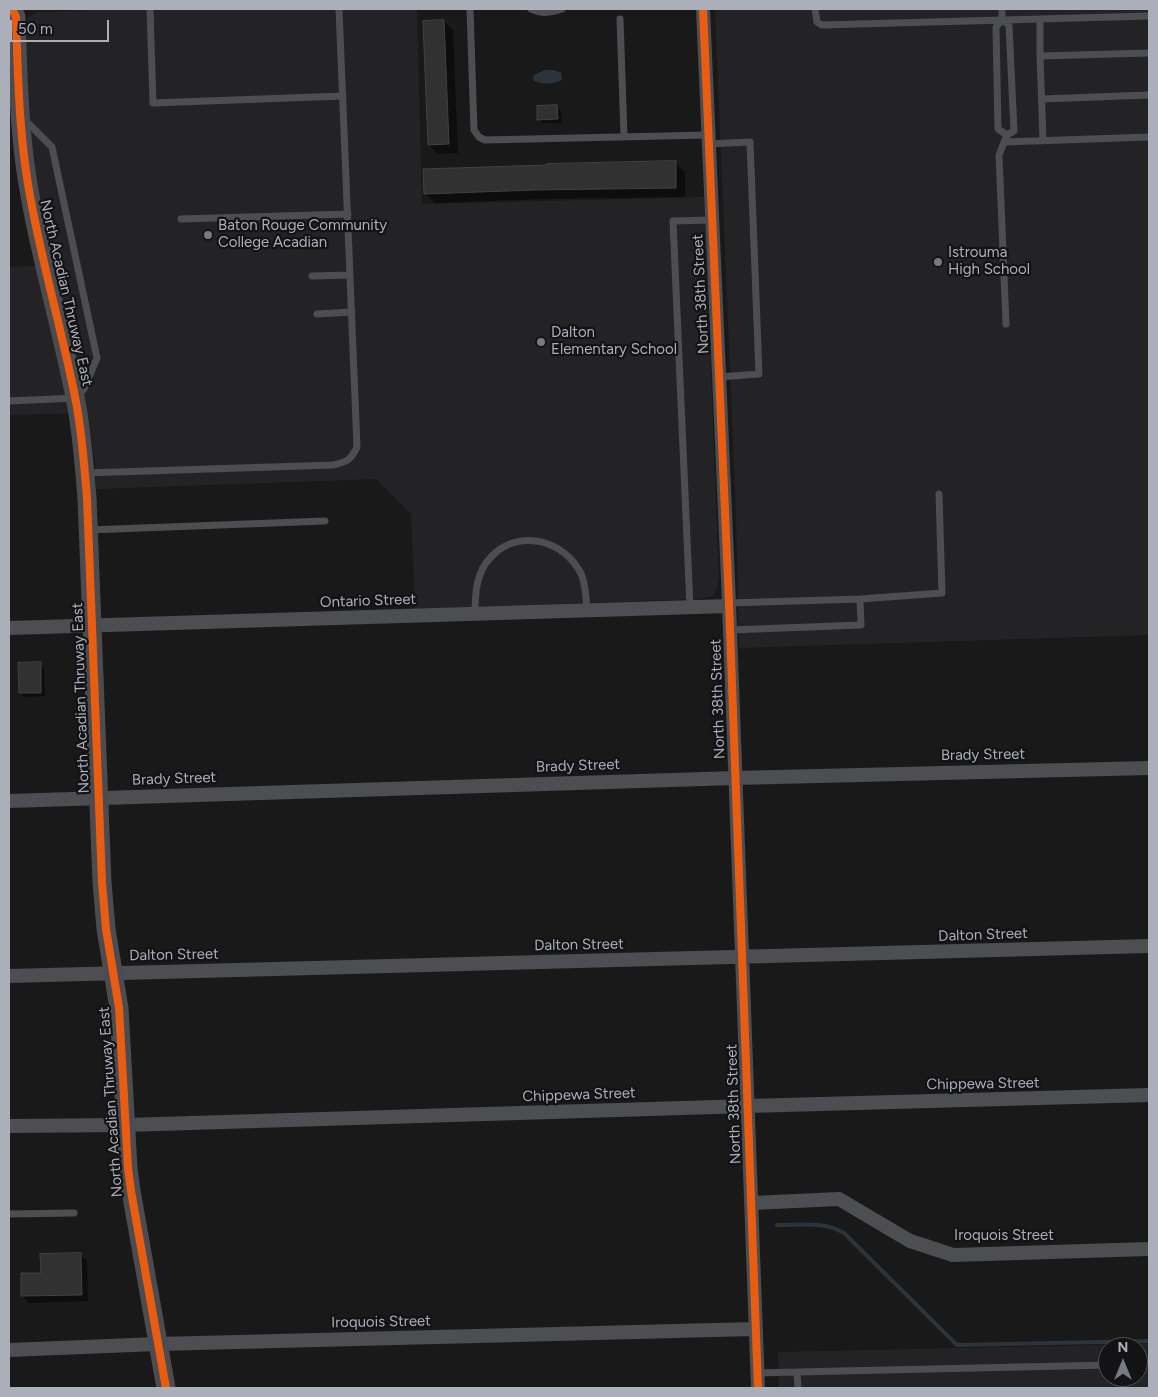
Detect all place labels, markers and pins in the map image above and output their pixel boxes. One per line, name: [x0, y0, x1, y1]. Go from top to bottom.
place label: Baton Rouge Community College Acadian: [218, 217, 387, 252]
marker: Baton Rouge Community College Acadian: [202, 229, 214, 241]
place label: Istrouma High School: [948, 244, 1030, 279]
marker: Istrouma High School: [932, 256, 944, 268]
place label: Dalton Elementary School: [551, 324, 677, 359]
marker: Dalton Elementary School: [535, 336, 547, 348]

